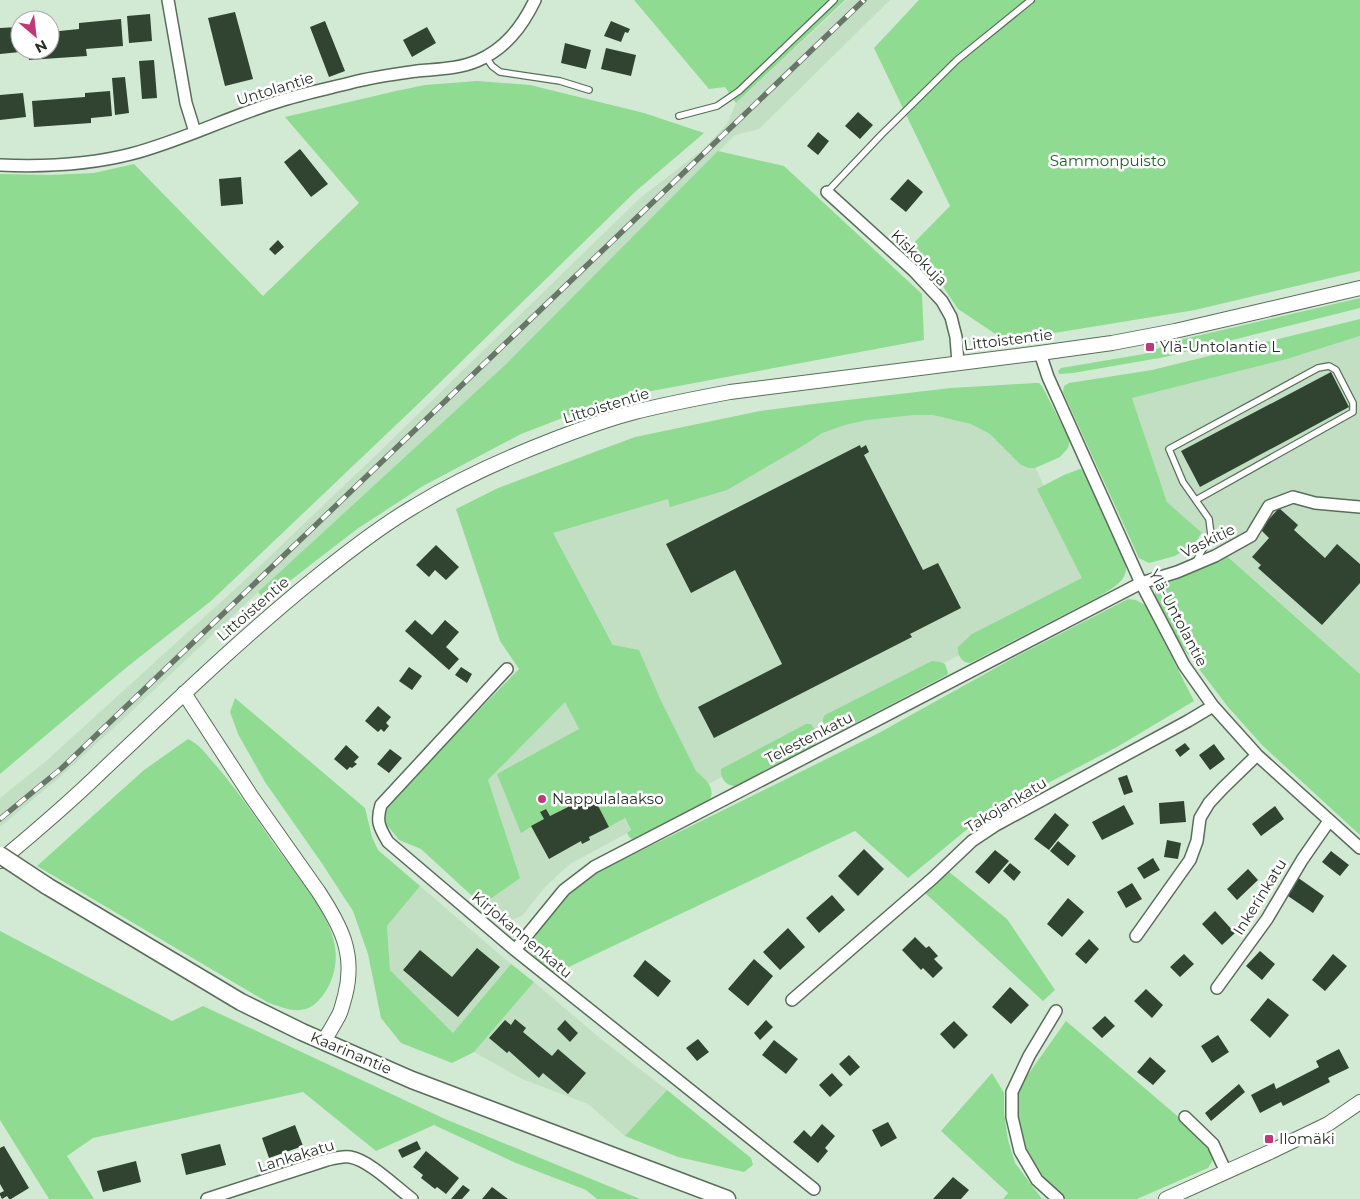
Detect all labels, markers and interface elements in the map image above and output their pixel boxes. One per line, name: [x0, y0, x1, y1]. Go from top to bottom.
north arrow: [10, 10, 60, 60]
text: N: [32, 36, 50, 57]
street label: Untolantie: [234, 68, 316, 109]
park label: Sammonpuisto: [1050, 151, 1166, 170]
street label: Kiskokuja: [887, 225, 952, 290]
street label: Littoistentie: [962, 325, 1053, 354]
place label: Ylä-Untolantie L: [1160, 337, 1280, 356]
marker: Ylä-Untolantie L: [1144, 341, 1156, 353]
street label: Littoistentie: [560, 383, 651, 428]
street label: Vaskitie: [1178, 519, 1238, 562]
street label: Ylä-Untolantie: [1145, 566, 1212, 670]
street label: Littoistentie: [213, 572, 293, 645]
street label: Telestenkatu: [762, 707, 856, 768]
street label: Takojankatu: [961, 773, 1050, 836]
place label: Nappulalaakso: [552, 789, 664, 808]
marker: Nappulalaakso: [536, 793, 548, 805]
street label: Inkerinkatu: [1229, 855, 1291, 938]
street label: Kirjokannenkatu: [468, 887, 576, 982]
street label: Kaarinantie: [308, 1027, 395, 1078]
place label: Ilomäki: [1279, 1129, 1335, 1148]
marker: Ilomäki: [1263, 1133, 1275, 1145]
street label: Lankakatu: [255, 1135, 337, 1176]

